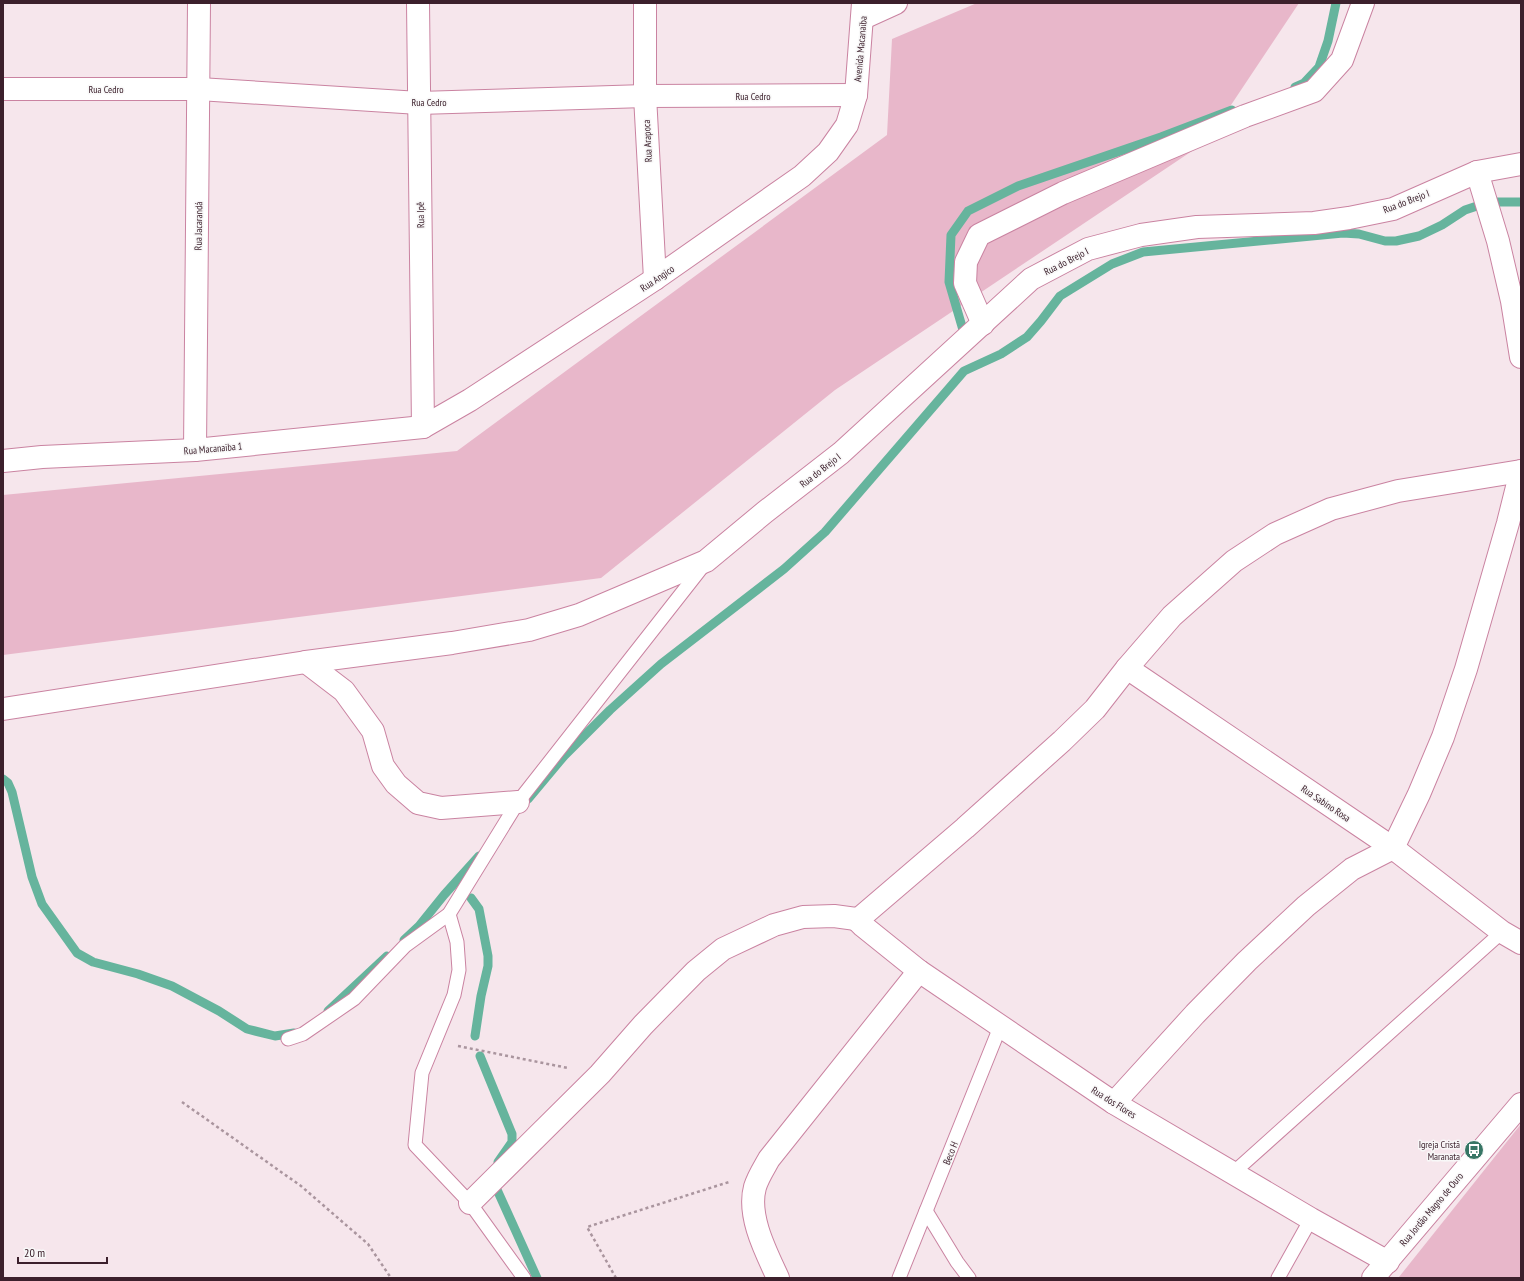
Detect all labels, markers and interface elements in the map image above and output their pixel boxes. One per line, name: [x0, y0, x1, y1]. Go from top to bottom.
street label: Avenida Macanaiba: [851, 15, 870, 83]
street label: Rua Cedro: [88, 83, 124, 96]
street label: Rua Cedro: [735, 90, 771, 103]
street label: Rua Cedro: [411, 96, 447, 109]
street label: Rua Arapoca: [640, 119, 655, 163]
street label: Rua do Brejo I: [1381, 187, 1431, 216]
street label: Rua Jacarandá: [192, 202, 205, 250]
street label: Rua Ipê: [414, 202, 427, 228]
street label: Rua do Brejo I: [1042, 245, 1091, 278]
street label: Rua Angico: [638, 262, 677, 295]
street label: Rua Macanaiba 1: [183, 439, 243, 458]
street label: Rua do Brejo I: [797, 450, 843, 490]
street label: Rua Sabino Rosa: [1298, 782, 1353, 825]
street label: Rua dos Flores: [1089, 1084, 1139, 1122]
place label: Igreja Cristã Maranata: [1419, 1138, 1460, 1163]
bus stop icon: Igreja Cristã Maranata: [1463, 1139, 1485, 1161]
street label: Beco H: [940, 1140, 961, 1167]
street label: Rua Jordão Magno de Ouro: [1397, 1170, 1466, 1249]
scale bar: [18, 1239, 107, 1265]
text: 20 m: [24, 1245, 45, 1260]

